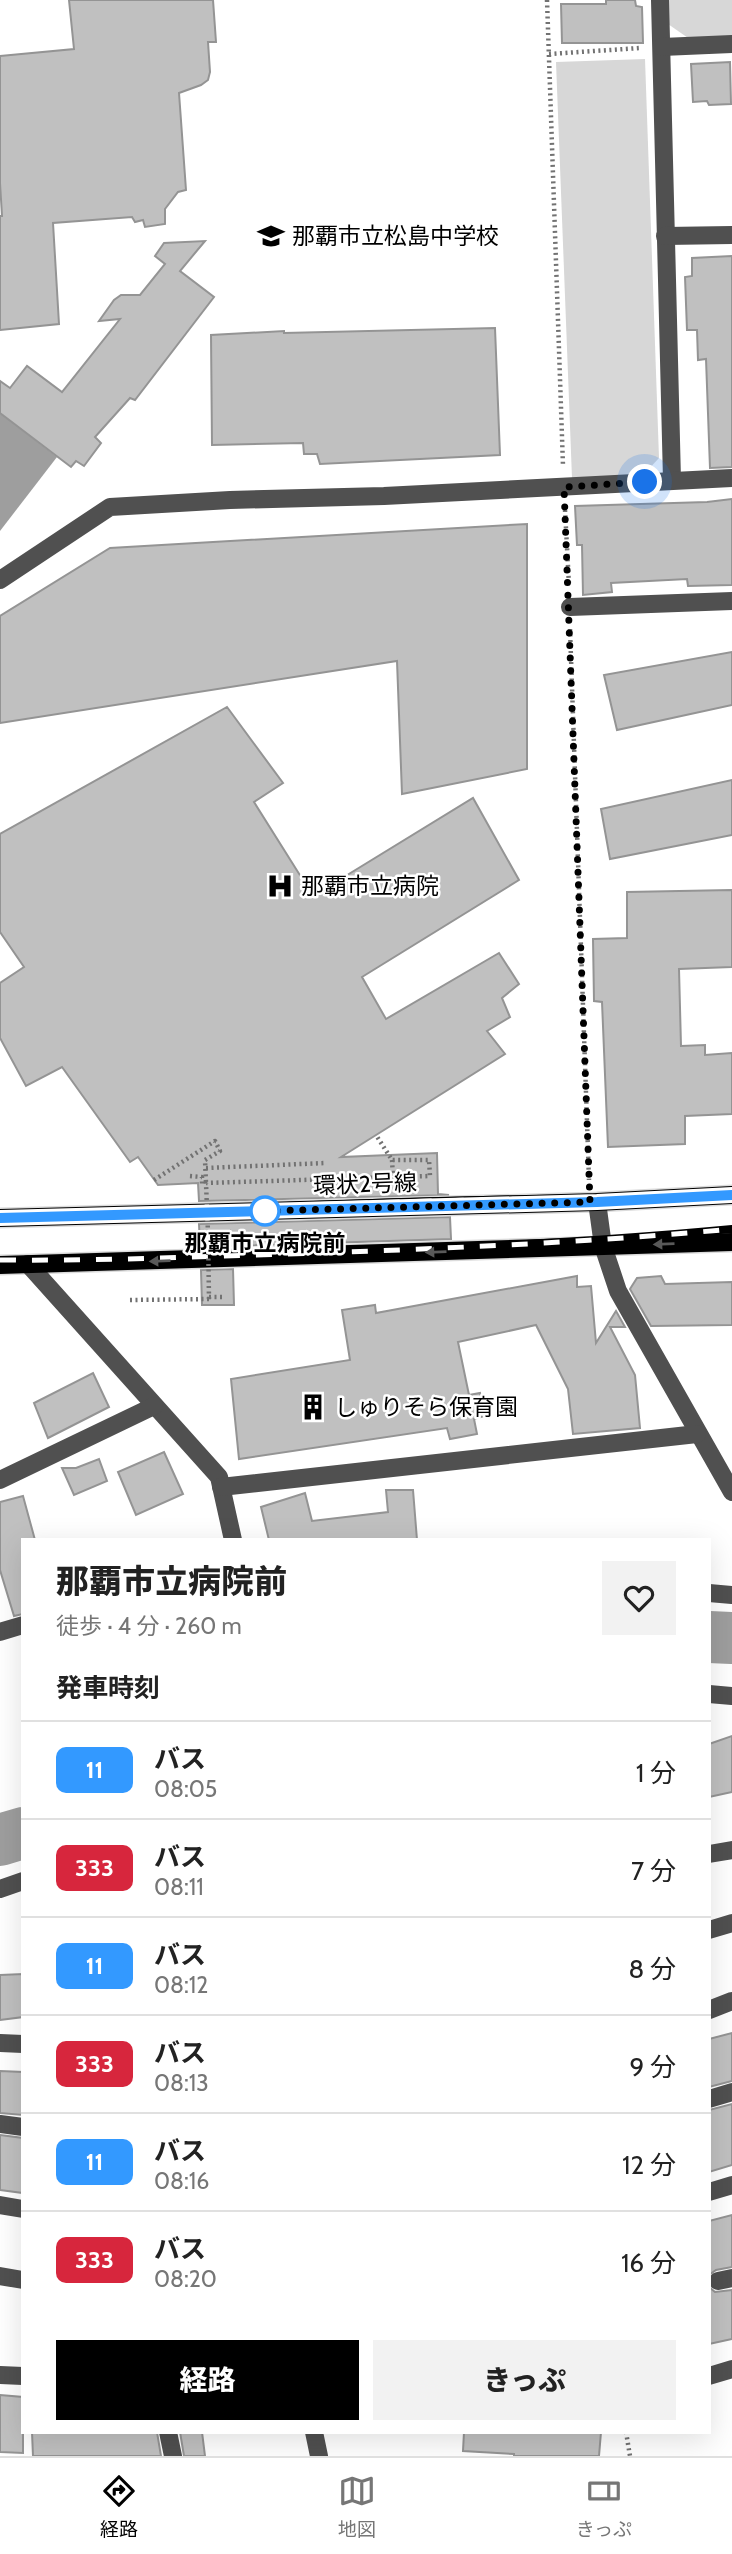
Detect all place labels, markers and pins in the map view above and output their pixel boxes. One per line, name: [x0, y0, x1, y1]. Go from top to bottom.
school or university icon: 那覇市立松島中学校: [256, 221, 286, 251]
place label: 那覇市立松島中学校: [292, 222, 499, 250]
hospital icon: 那覇市立病院: [265, 871, 295, 901]
place label: 那覇市立病院: [301, 872, 439, 900]
marker: 那覇市立病院前: [250, 1196, 280, 1226]
place label: 那覇市立病院前: [185, 1229, 346, 1257]
building icon: しゅりそら保育園: [298, 1392, 328, 1422]
place label: しゅりそら保育園: [334, 1393, 518, 1421]

